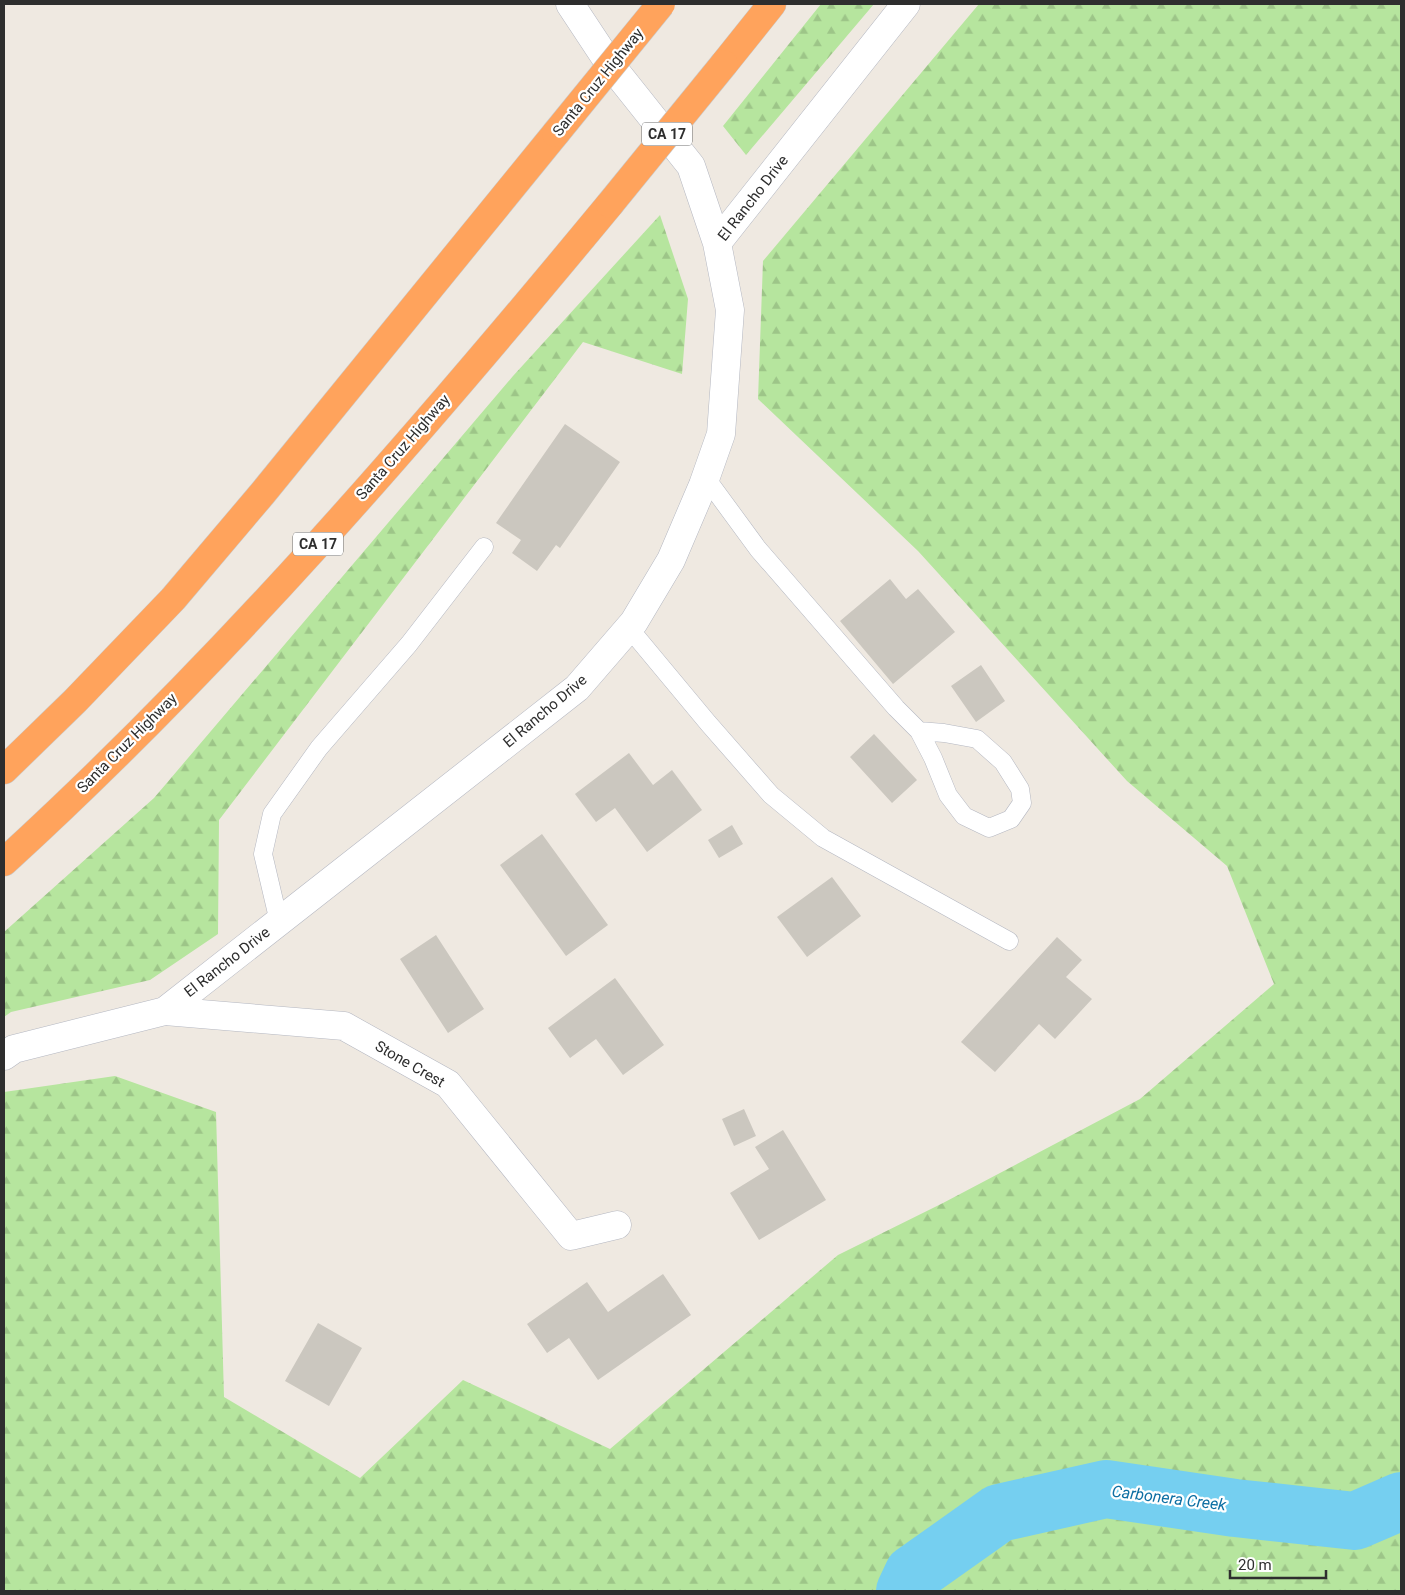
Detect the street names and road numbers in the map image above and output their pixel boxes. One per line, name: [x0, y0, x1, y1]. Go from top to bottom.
street label: Santa Cruz Highway: [549, 24, 647, 140]
road number: CA 17: [642, 122, 692, 146]
street label: El Rancho Drive: [714, 152, 792, 244]
street label: Santa Cruz Highway: [352, 391, 454, 503]
road number: CA 17: [293, 532, 343, 556]
street label: El Rancho Drive: [500, 671, 591, 751]
street label: Santa Cruz Highway: [73, 689, 181, 797]
street label: El Rancho Drive: [181, 923, 273, 1001]
street label: Stone Crest: [372, 1037, 448, 1091]

